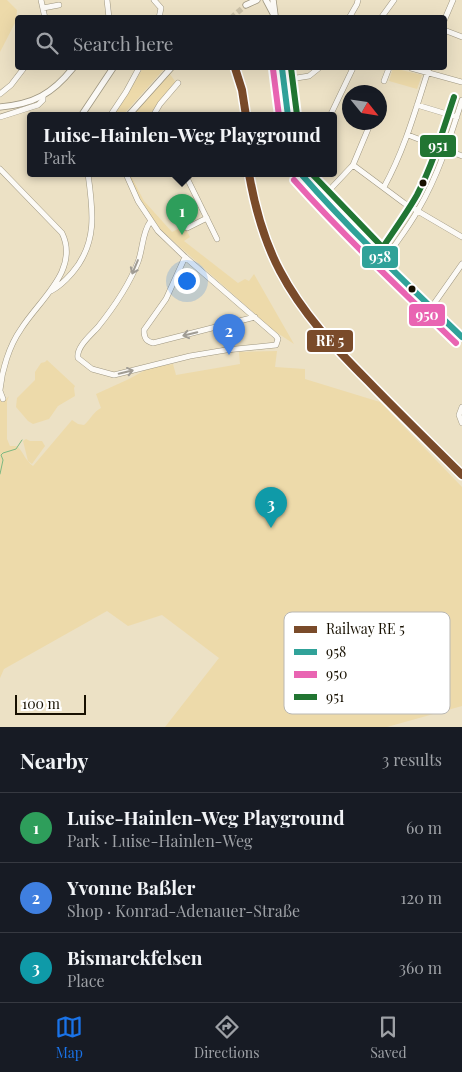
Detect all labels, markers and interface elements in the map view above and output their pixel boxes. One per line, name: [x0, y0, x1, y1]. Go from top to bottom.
search box: [15, 15, 447, 70]
icon: search: [33, 29, 61, 57]
text: Search here: [73, 30, 173, 56]
north arrow: [342, 85, 387, 130]
popup: [27, 112, 337, 177]
text: Luise-Hainlen-Weg Playground: [43, 121, 321, 147]
line badge: 951: [419, 134, 457, 158]
text: 951: [428, 136, 448, 155]
text: Park: [43, 147, 76, 168]
unlabelled marker: [418, 178, 428, 188]
pin: 1: [166, 194, 198, 235]
line badge: 958: [361, 245, 399, 269]
text: 958: [369, 247, 391, 266]
one-way arrow: [130, 259, 140, 274]
your location: [174, 268, 200, 294]
unlabelled marker: [407, 284, 417, 294]
line badge: 950: [408, 303, 446, 327]
text: 950: [415, 305, 439, 324]
pin: 2: [213, 314, 245, 355]
line badge: RE 5: [306, 329, 354, 353]
one-way arrow: [183, 330, 199, 339]
text: RE 5: [316, 331, 344, 350]
one-way arrow: [118, 367, 134, 376]
pin: 3: [255, 487, 287, 528]
legend: [284, 612, 450, 714]
text: Railway RE 5: [326, 619, 405, 638]
text: 958: [326, 642, 346, 661]
text: 950: [326, 664, 347, 683]
text: 951: [326, 687, 344, 706]
scale bar: [15, 692, 86, 715]
text: 100 m: [22, 694, 60, 713]
text: Nearby: [20, 746, 89, 774]
text: 3 results: [382, 749, 442, 770]
text: Luise-Hainlen-Weg Playground: [67, 804, 345, 830]
text: 1: [33, 817, 39, 838]
text: 60 m: [406, 817, 442, 838]
text: Park · Luise-Hainlen-Weg: [67, 830, 252, 851]
text: Yvonne Baßler: [67, 874, 195, 900]
text: 2: [32, 887, 40, 908]
text: 120 m: [401, 887, 442, 908]
text: Shop · Konrad-Adenauer-Straße: [67, 900, 300, 921]
text: Bismarckfelsen: [67, 944, 202, 970]
text: 3: [32, 957, 40, 978]
text: 360 m: [399, 957, 442, 978]
text: Place: [67, 970, 105, 991]
tab: Map: [55, 1013, 83, 1062]
tab: Directions: [194, 1013, 260, 1062]
tab: Saved: [370, 1013, 407, 1062]

